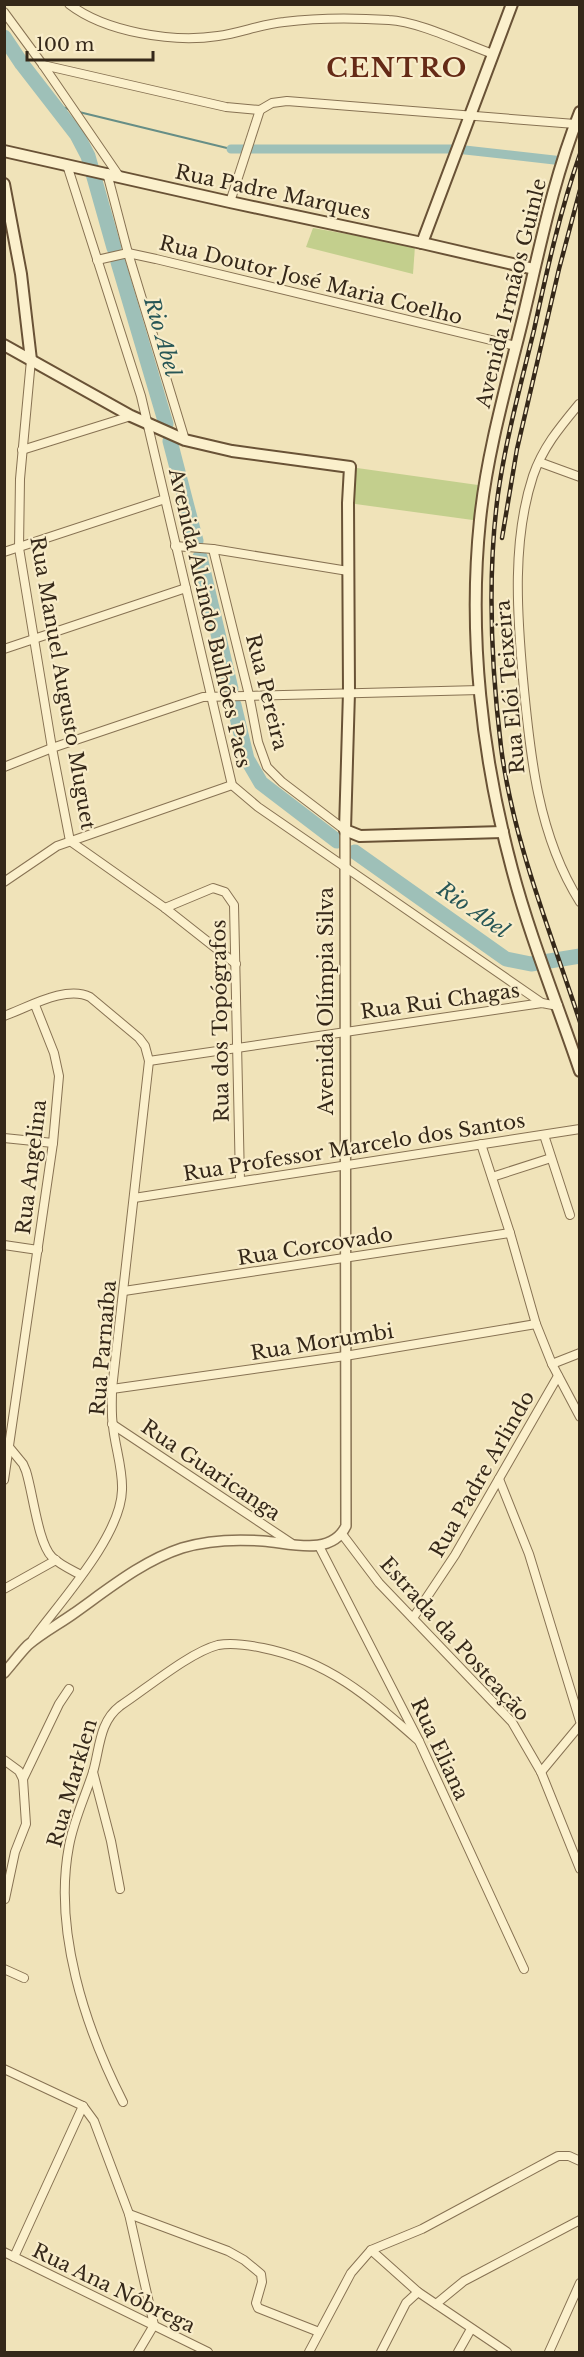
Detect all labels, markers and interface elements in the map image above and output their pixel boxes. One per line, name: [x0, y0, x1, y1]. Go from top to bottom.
scale bar: [27, 24, 153, 62]
text: 100 m: [36, 34, 94, 56]
district label: CENTRO: [326, 52, 468, 84]
street label: Rua Padre Marques: [173, 160, 373, 224]
street label: Avenida Irmãos Guinle: [471, 176, 551, 411]
street label: Rua Doutor José Maria Coelho: [157, 231, 465, 329]
water label: Rio Abel: [138, 293, 186, 380]
street label: Avenida Alcindo Bulhões Paes: [164, 465, 256, 770]
street label: Rua Manuel Augusto Muguet: [25, 535, 101, 832]
street label: Rua Elói Teixeira: [490, 598, 530, 775]
street label: Rua Pereira: [241, 632, 293, 753]
water label: Rio Abel: [431, 875, 514, 944]
street label: Avenida Olímpia Silva: [314, 886, 338, 1116]
street label: Rua dos Topógrafos: [206, 919, 234, 1123]
street label: Rua Rui Chagas: [359, 978, 521, 1024]
street label: Rua Angelina: [11, 1097, 51, 1236]
street label: Rua Professor Marcelo dos Santos: [181, 1108, 527, 1186]
street label: Rua Corcovado: [235, 1222, 395, 1270]
street label: Rua Parnaíba: [85, 1278, 121, 1417]
street label: Rua Morumbi: [249, 1319, 395, 1365]
street label: Rua Padre Arlindo: [425, 1386, 539, 1562]
street label: Rua Guaricanga: [137, 1415, 286, 1526]
street label: Estrada da Posteação: [375, 1552, 535, 1726]
street label: Rua Eliana: [406, 1694, 474, 1805]
street label: Rua Marklen: [42, 1716, 102, 1850]
street label: Rua Ana Nóbrega: [29, 2238, 200, 2338]

